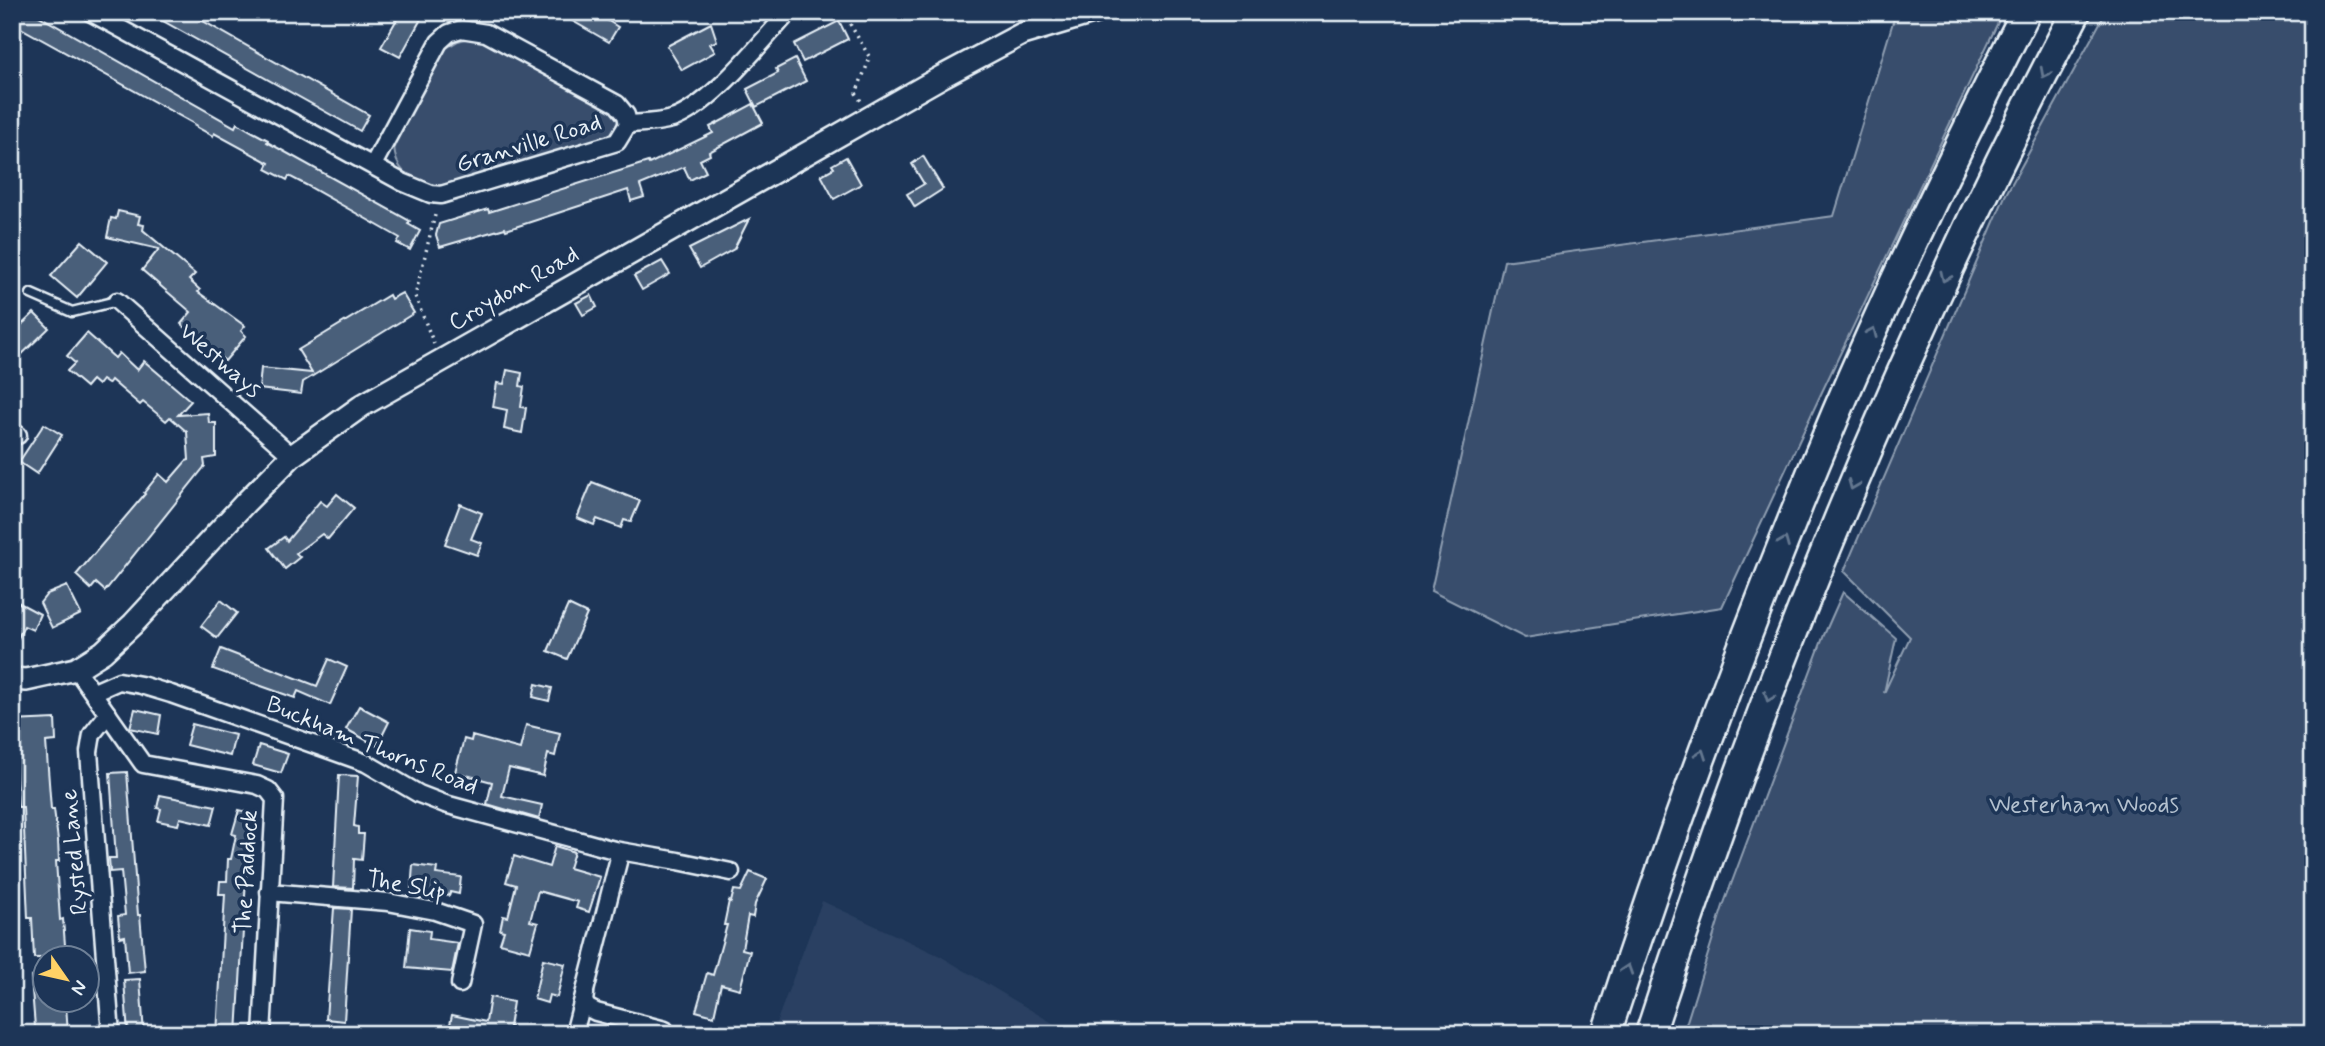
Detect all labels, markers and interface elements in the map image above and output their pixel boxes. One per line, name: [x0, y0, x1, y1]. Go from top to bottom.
one-way arrow: [2039, 66, 2053, 78]
street label: Granville Road: [453, 107, 605, 181]
street label: Croydon Road: [443, 239, 585, 339]
one-way arrow: [1939, 270, 1953, 282]
street label: Westways: [172, 317, 268, 405]
one-way arrow: [1864, 327, 1878, 340]
one-way arrow: [1847, 478, 1861, 491]
one-way arrow: [1775, 537, 1789, 549]
street label: Buckham Thorns Road: [261, 689, 483, 803]
one-way arrow: [1763, 690, 1777, 702]
one-way arrow: [1693, 748, 1707, 760]
street label: Rysted Lane: [54, 788, 96, 916]
park label: Westerham Woods: [1989, 790, 2179, 821]
street label: The Paddock: [228, 809, 266, 935]
street label: The Slip: [364, 864, 448, 908]
north arrow: [32, 944, 102, 1014]
one-way arrow: [1619, 963, 1633, 976]
text: N: [65, 975, 93, 1000]

